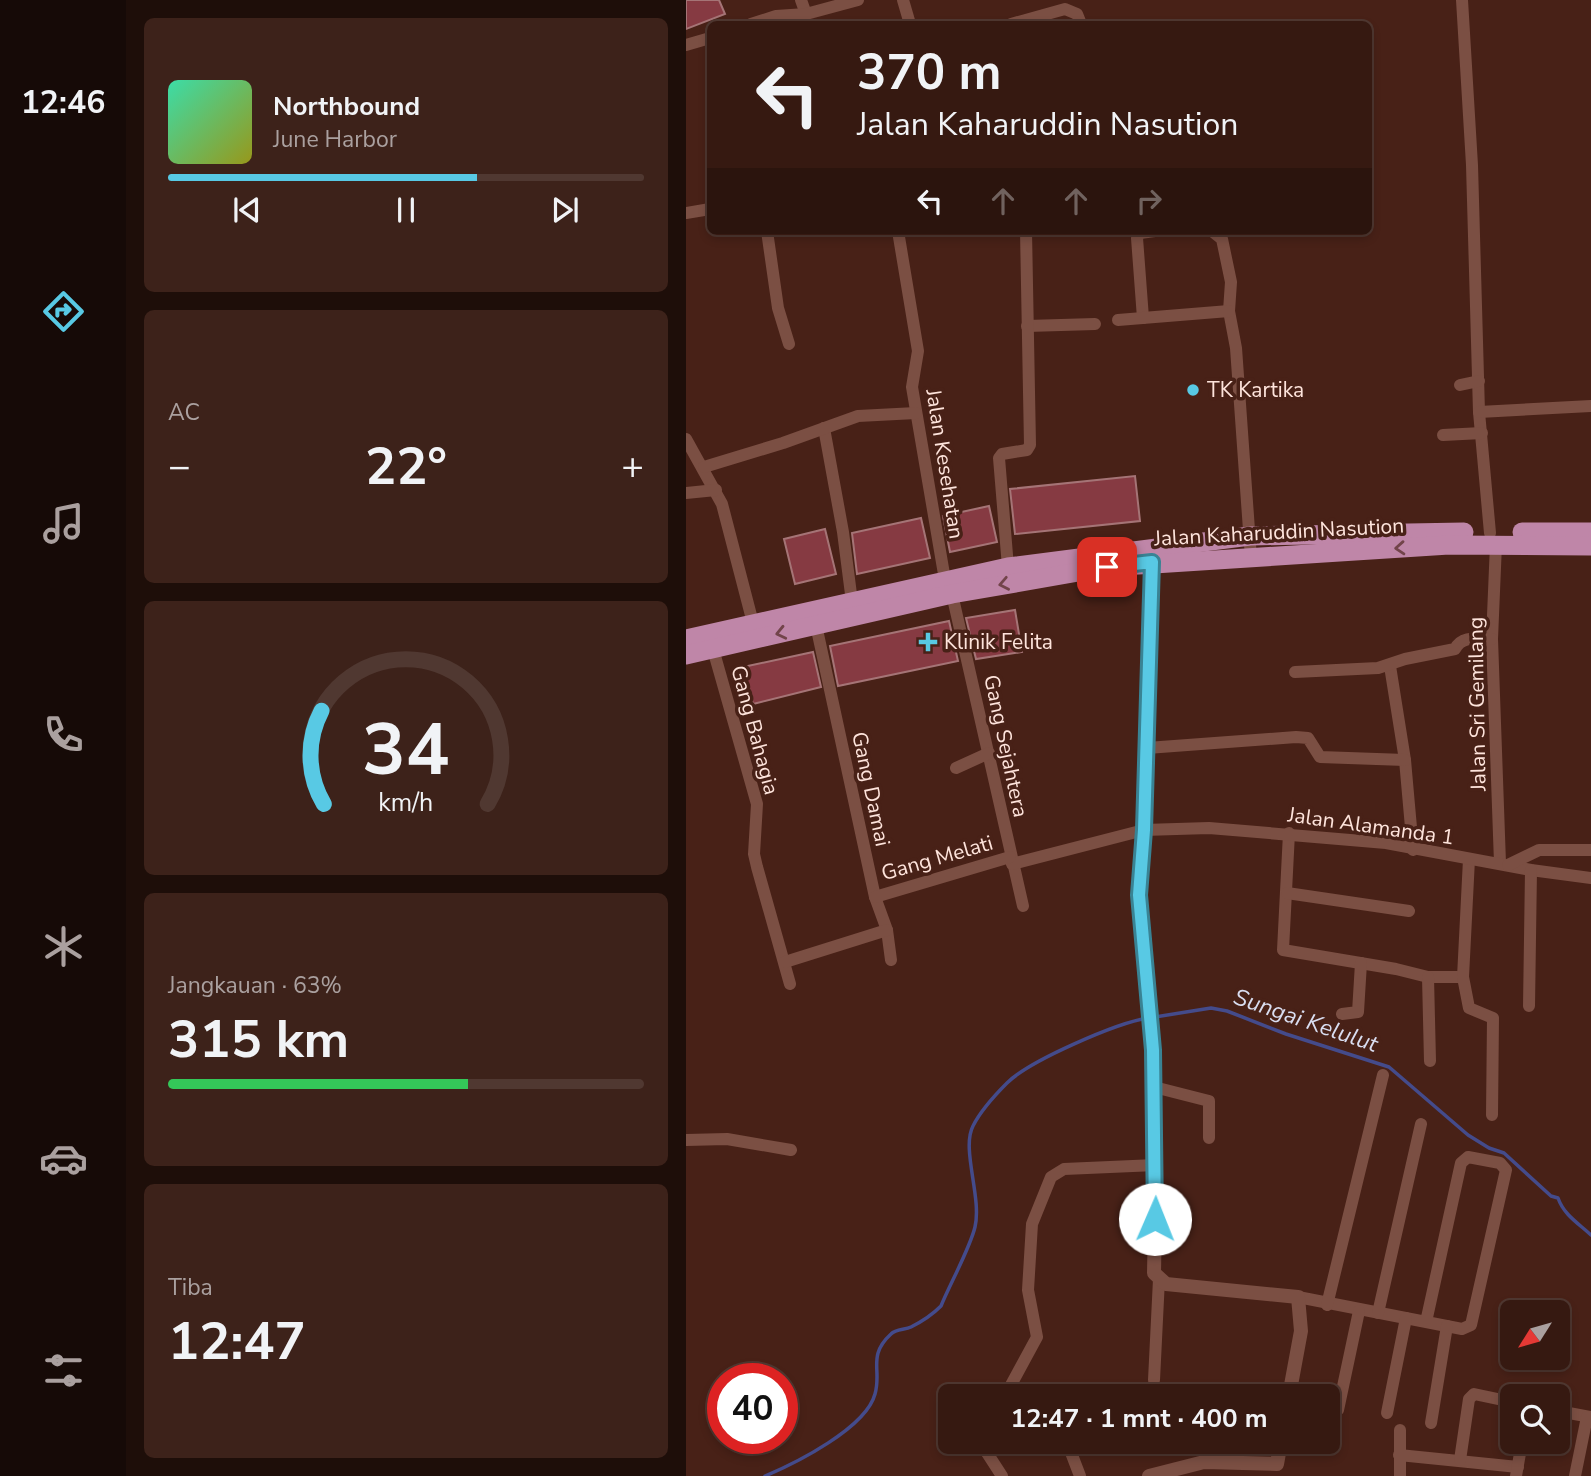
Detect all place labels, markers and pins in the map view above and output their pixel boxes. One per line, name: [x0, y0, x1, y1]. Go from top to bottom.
place label: TK Kartika: [1207, 376, 1304, 404]
marker: TK Kartika: [1185, 382, 1201, 398]
pin: [1077, 537, 1137, 597]
place label: Klinik Felita: [944, 628, 1053, 656]
marker: Klinik Felita: [918, 632, 938, 652]

